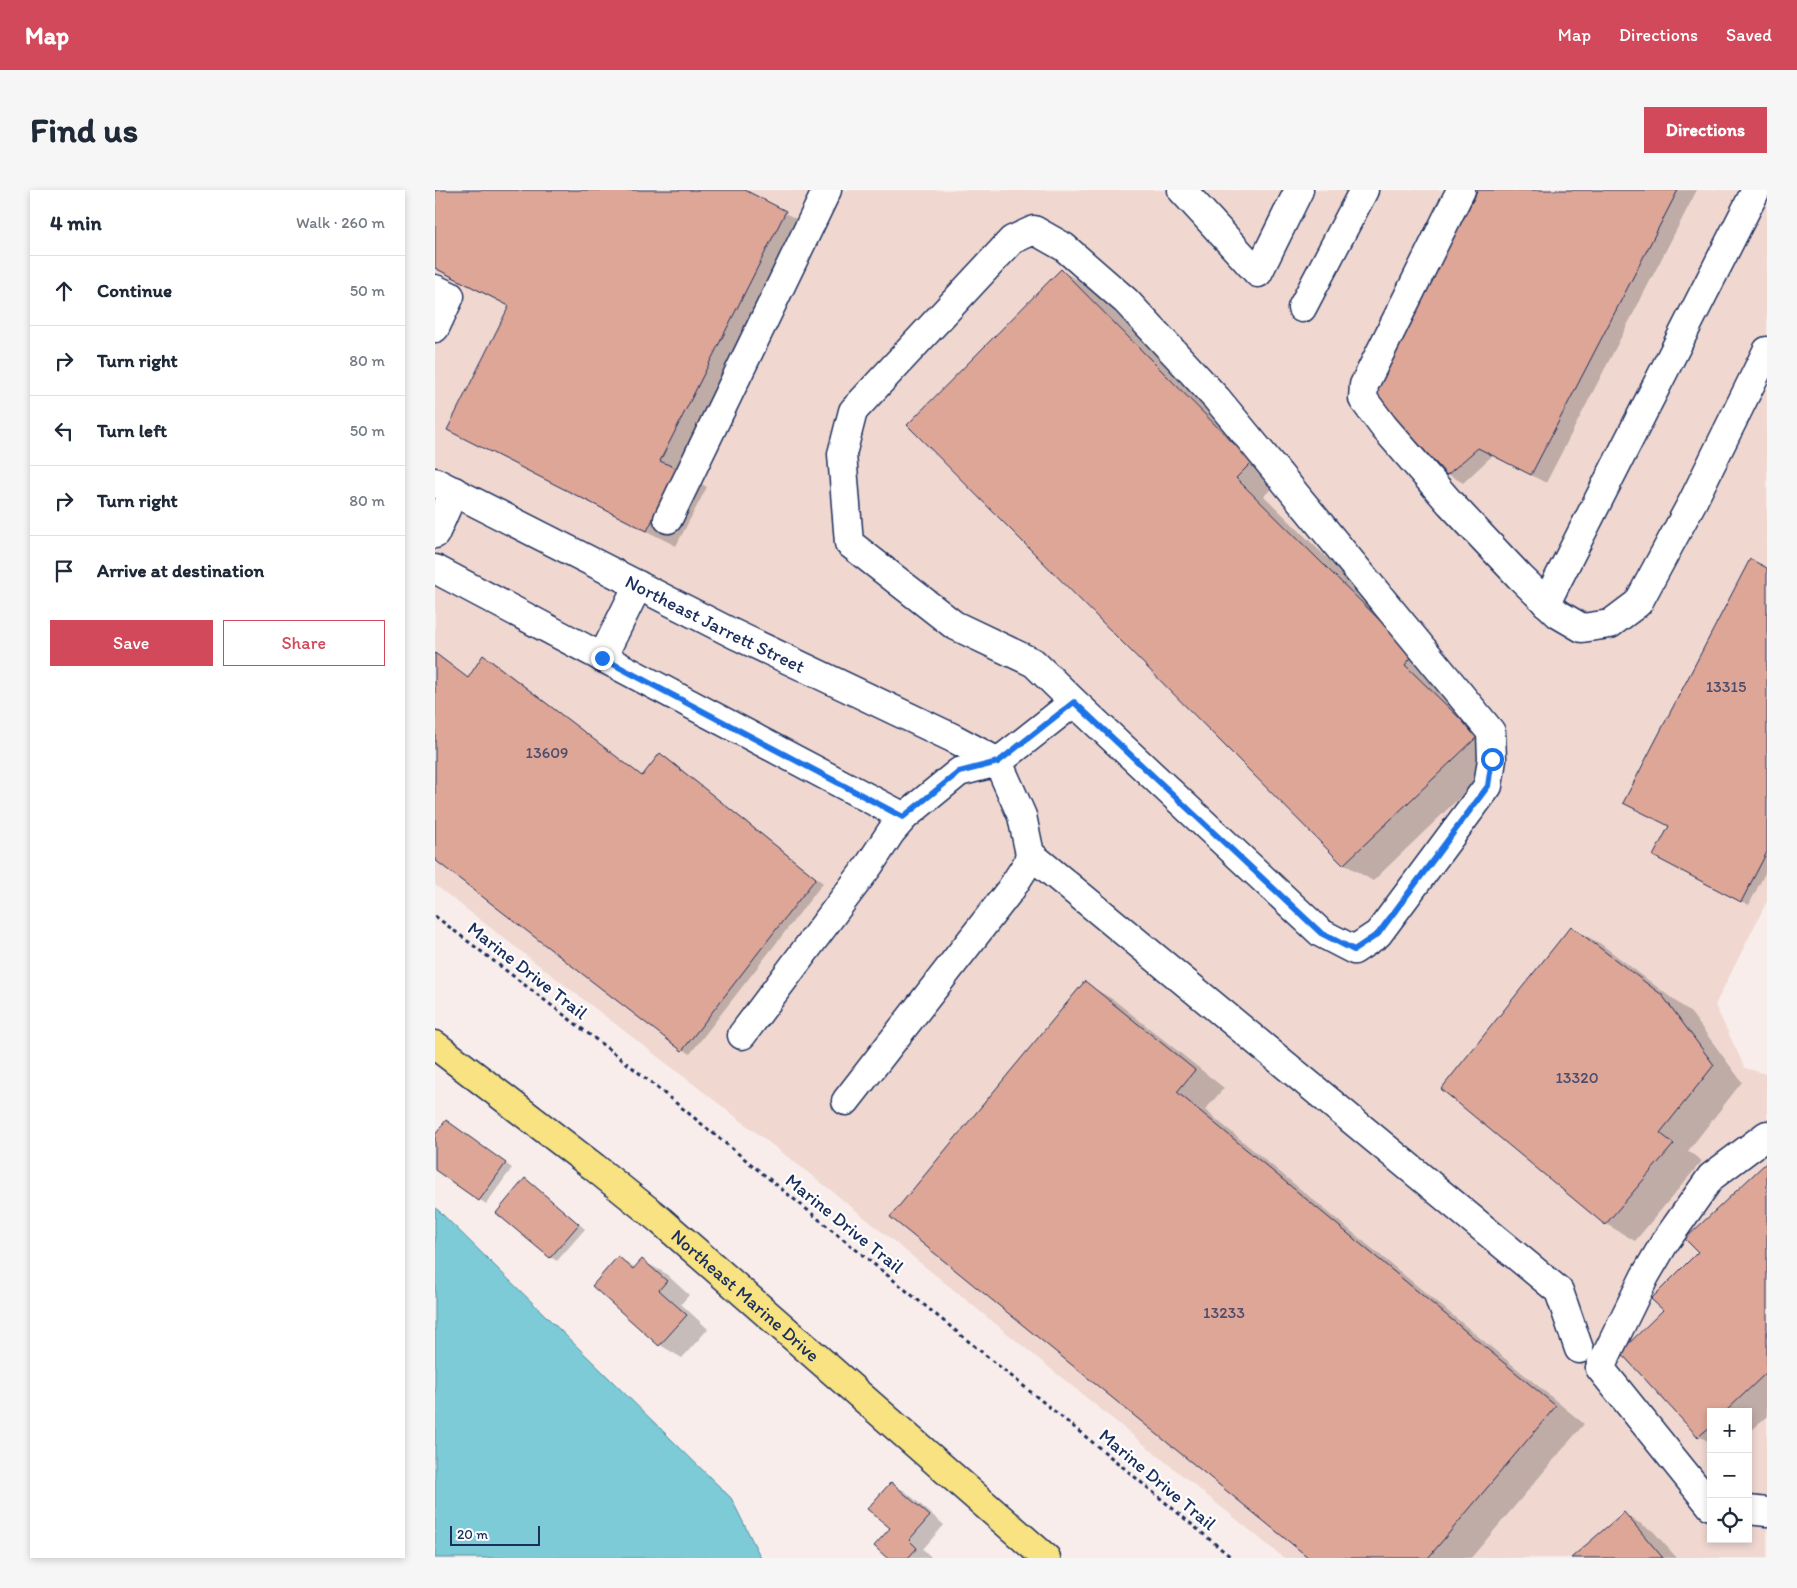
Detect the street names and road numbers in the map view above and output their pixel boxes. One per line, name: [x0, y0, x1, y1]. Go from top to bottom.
street label: Northeast Jarrett Street: [621, 570, 809, 678]
street label: Marine Drive Trail: [463, 916, 593, 1025]
street label: Marine Drive Trail: [781, 1169, 909, 1279]
street label: Northeast Marine Drive: [666, 1224, 824, 1367]
street label: Marine Drive Trail: [1094, 1424, 1221, 1535]

